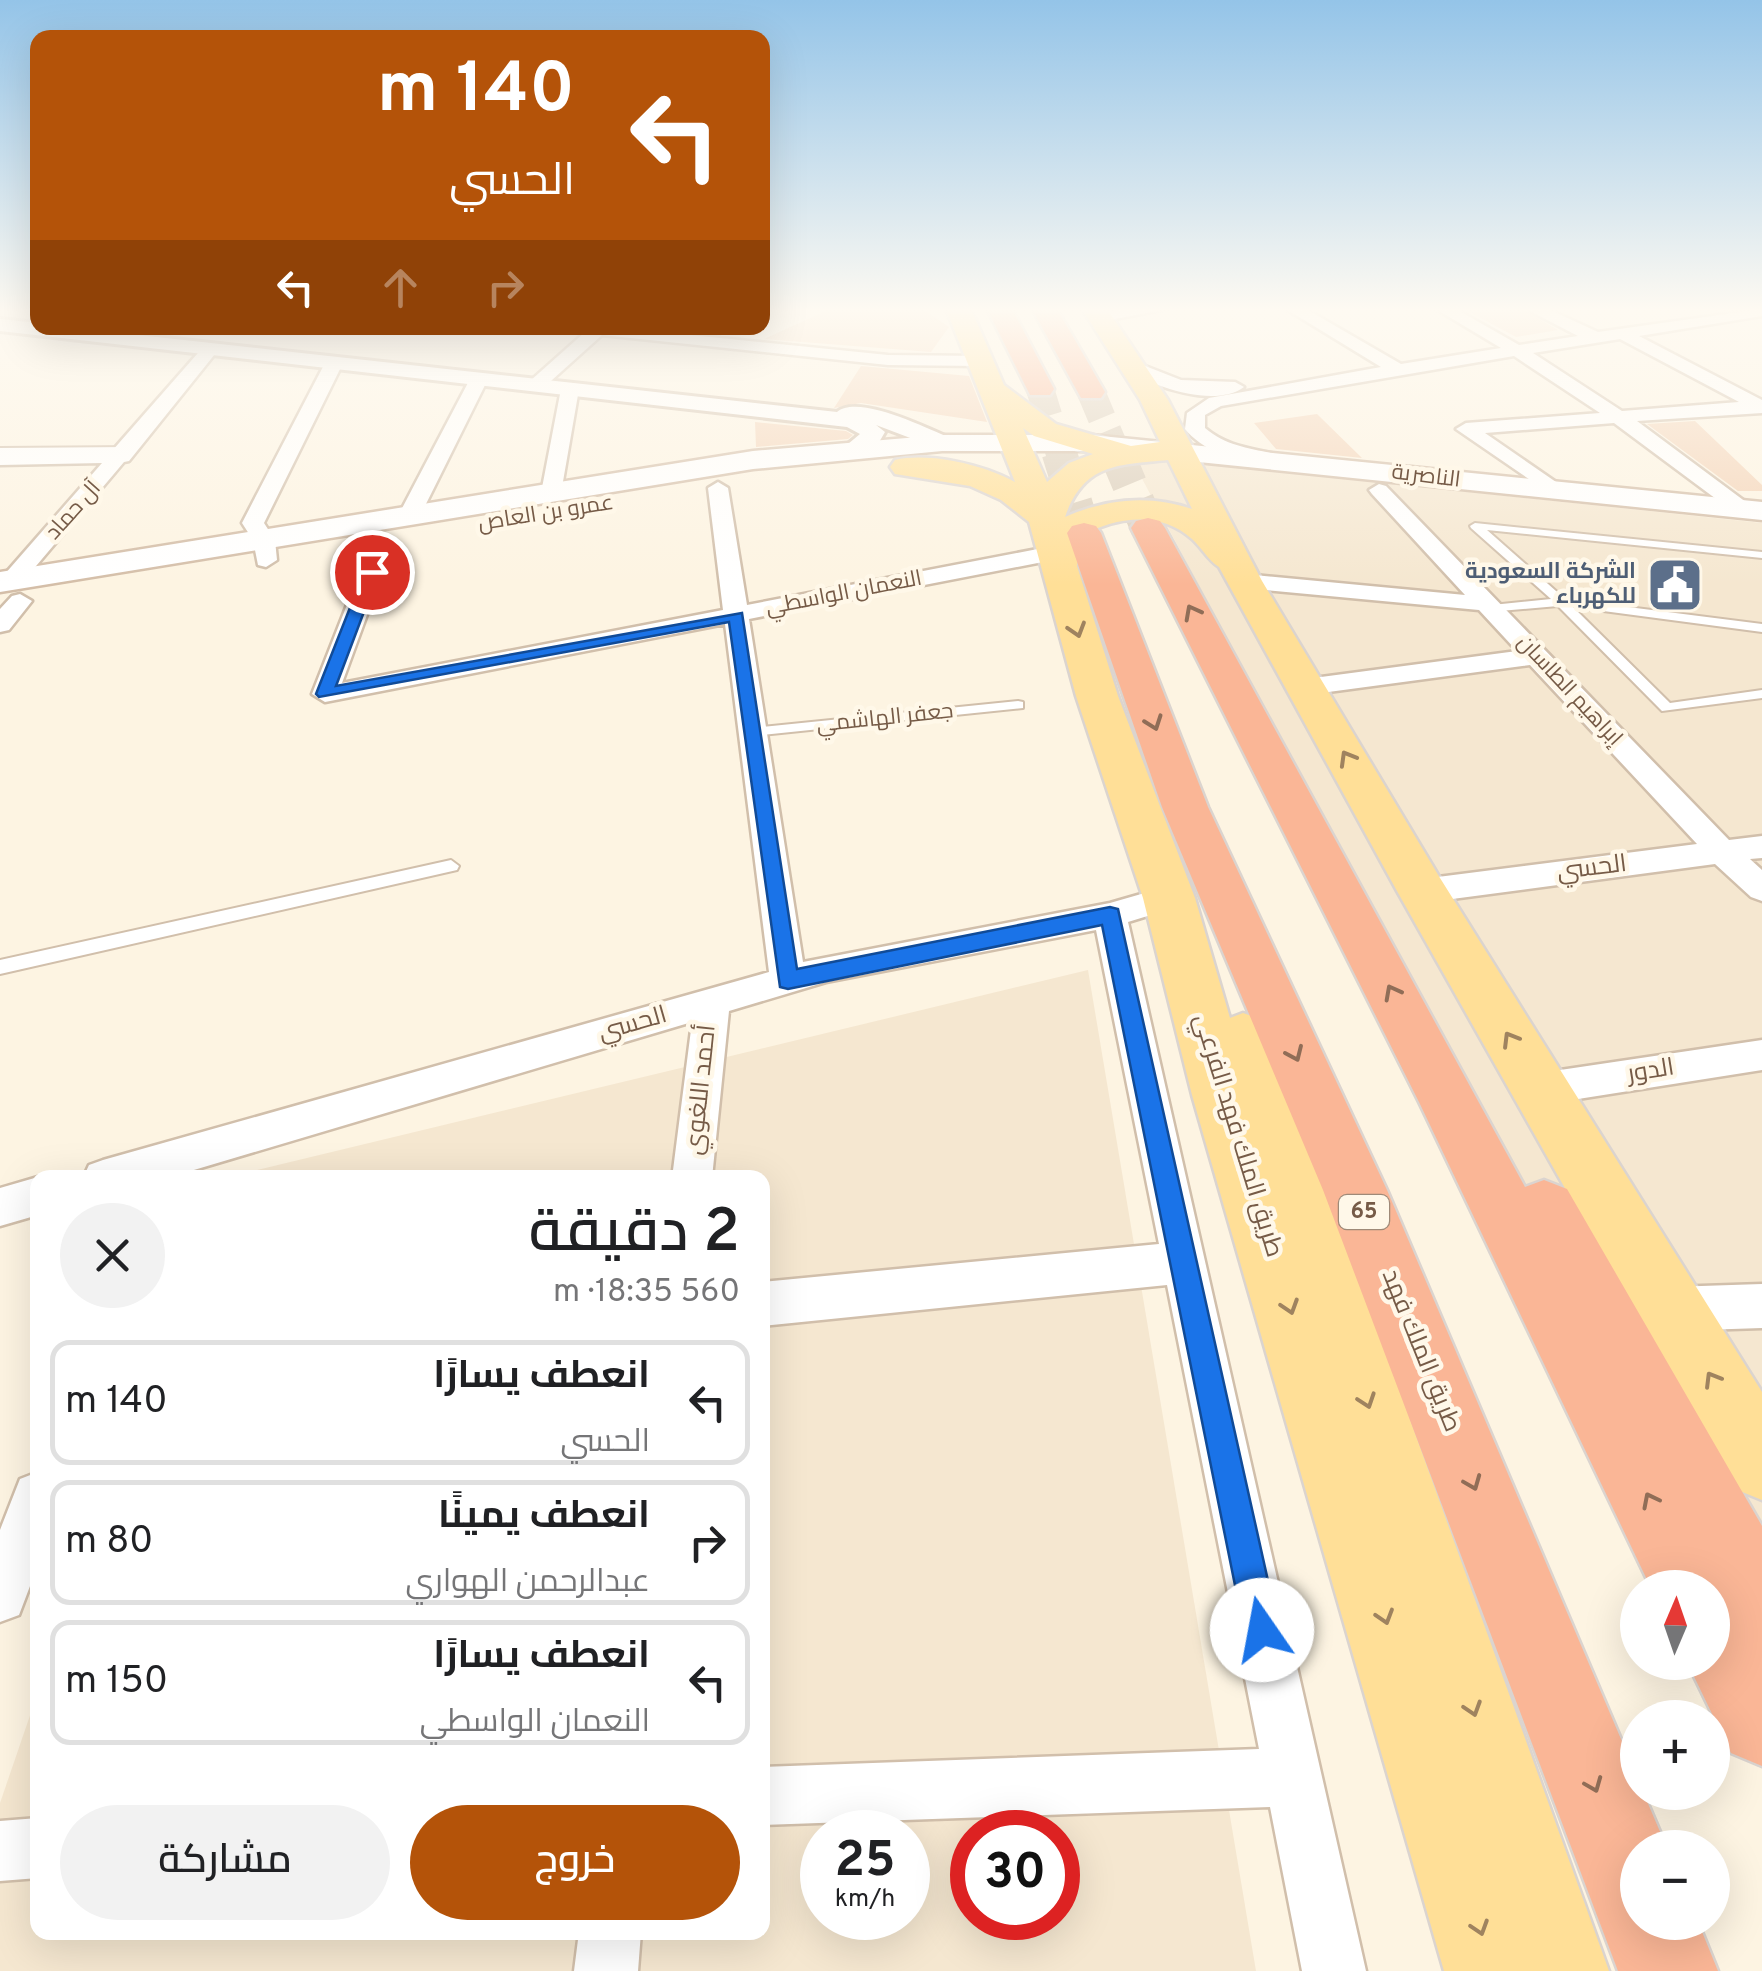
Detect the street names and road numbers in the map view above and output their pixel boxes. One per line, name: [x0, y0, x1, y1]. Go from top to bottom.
street label: الناصرية: [1390, 459, 1462, 495]
street label: آل حماد: [40, 475, 107, 546]
street label: عمرو بن العاص: [476, 490, 616, 538]
street label: النعمان الواسطي: [764, 566, 924, 623]
street label: إبراهيم الطاسان: [1511, 630, 1627, 752]
street label: جعفر الهاشمي: [815, 698, 955, 741]
street label: الحسي: [1555, 849, 1629, 889]
street label: الحسي: [595, 1000, 671, 1050]
street label: طريق الملك فهد الفرعي: [1184, 1011, 1289, 1262]
street label: أحمد اللغوي: [676, 1023, 726, 1157]
street label: الدور: [1623, 1053, 1677, 1092]
road number: 65: [1339, 1195, 1389, 1229]
street label: طريق الملك فهد: [1373, 1265, 1467, 1437]

